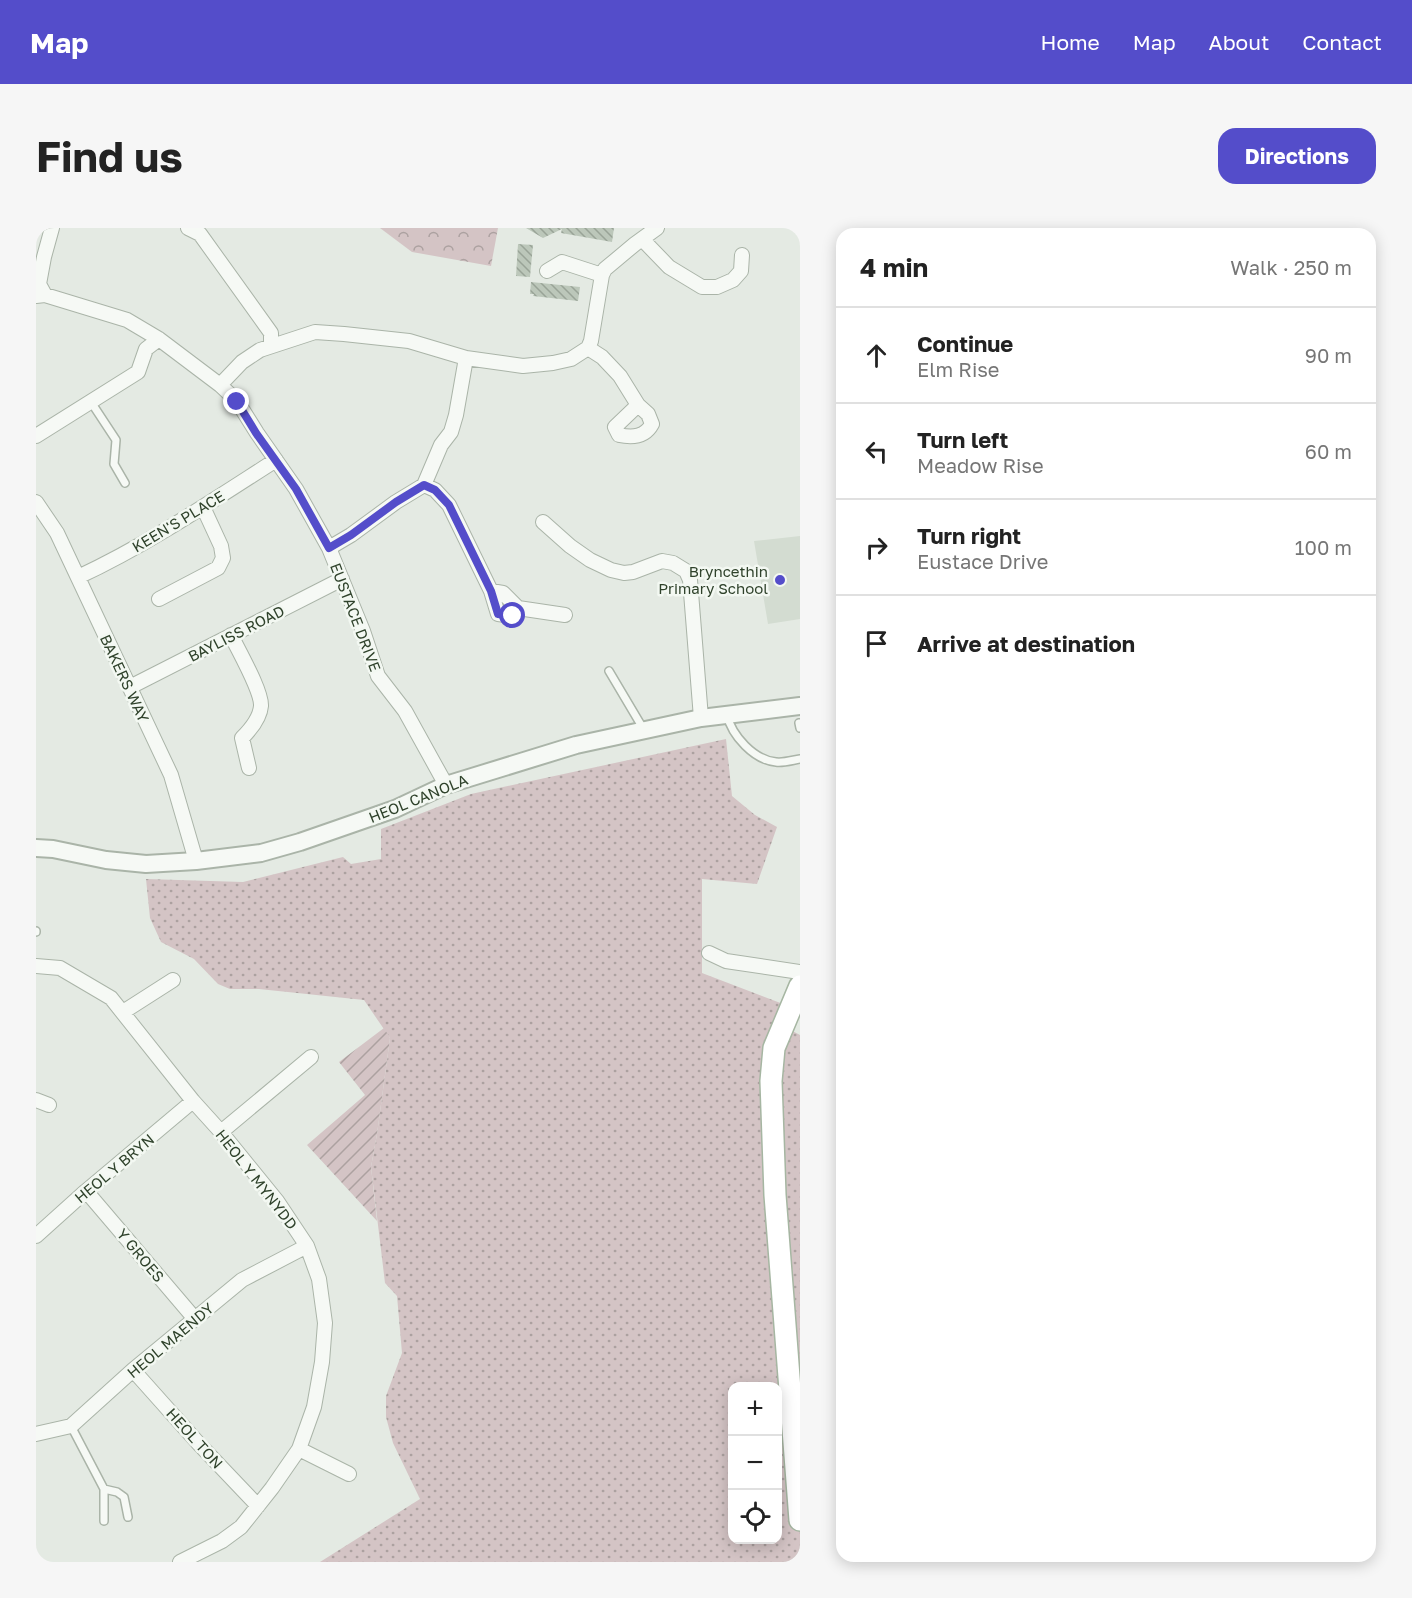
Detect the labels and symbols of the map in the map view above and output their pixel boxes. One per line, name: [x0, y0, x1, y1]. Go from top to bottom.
route end: [223, 388, 249, 414]
street label: KEEN'S PLACE: [129, 486, 227, 556]
street label: EUSTACE DRIVE: [327, 560, 385, 674]
place label: Bryncethin Primary School: [658, 562, 768, 597]
marker: Bryncethin Primary School: [773, 573, 787, 587]
street label: BAYLISS ROAD: [185, 601, 287, 665]
route start: [499, 602, 525, 628]
street label: BAKERS WAY: [97, 631, 153, 725]
street label: HEOL CANOLA: [366, 770, 470, 826]
street label: HEOL Y MYNYDD: [212, 1125, 302, 1233]
street label: HEOL Y BRYN: [71, 1130, 157, 1206]
street label: Y GROES: [114, 1225, 168, 1285]
street label: HEOL MAENDY: [123, 1298, 217, 1381]
street label: HEOL TON: [163, 1404, 227, 1472]

